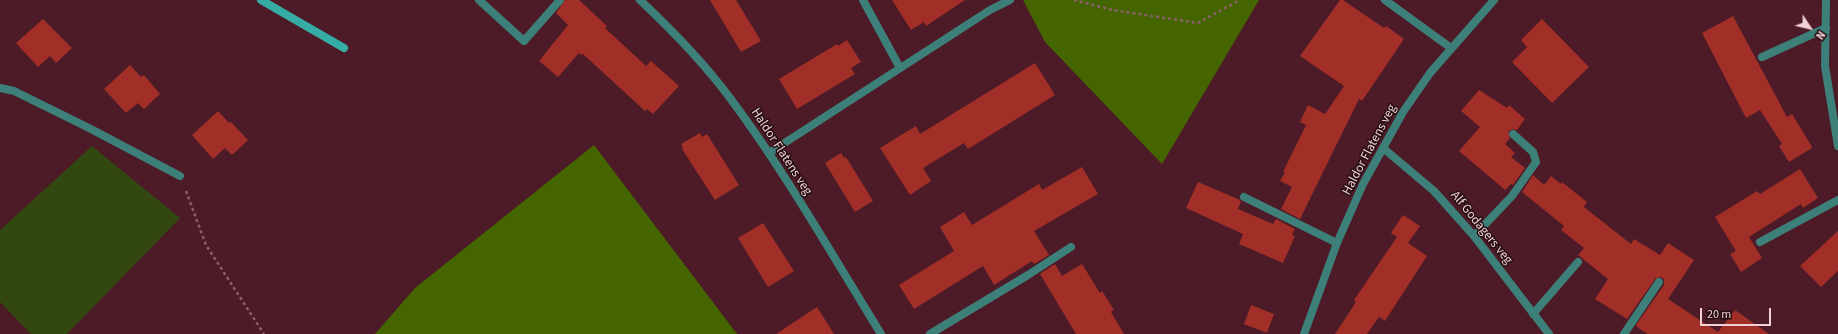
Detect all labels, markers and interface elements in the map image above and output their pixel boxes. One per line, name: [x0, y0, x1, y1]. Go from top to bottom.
north arrow: [1790, 8, 1830, 48]
text: N: [1812, 28, 1828, 42]
street label: Haldor Flatens veg: [1340, 102, 1400, 198]
street label: Haldor Flatens veg: [747, 106, 815, 198]
street label: Alf Godagers veg: [1447, 188, 1515, 268]
scale bar: [1702, 300, 1773, 326]
text: 20 m: [1707, 306, 1731, 323]

